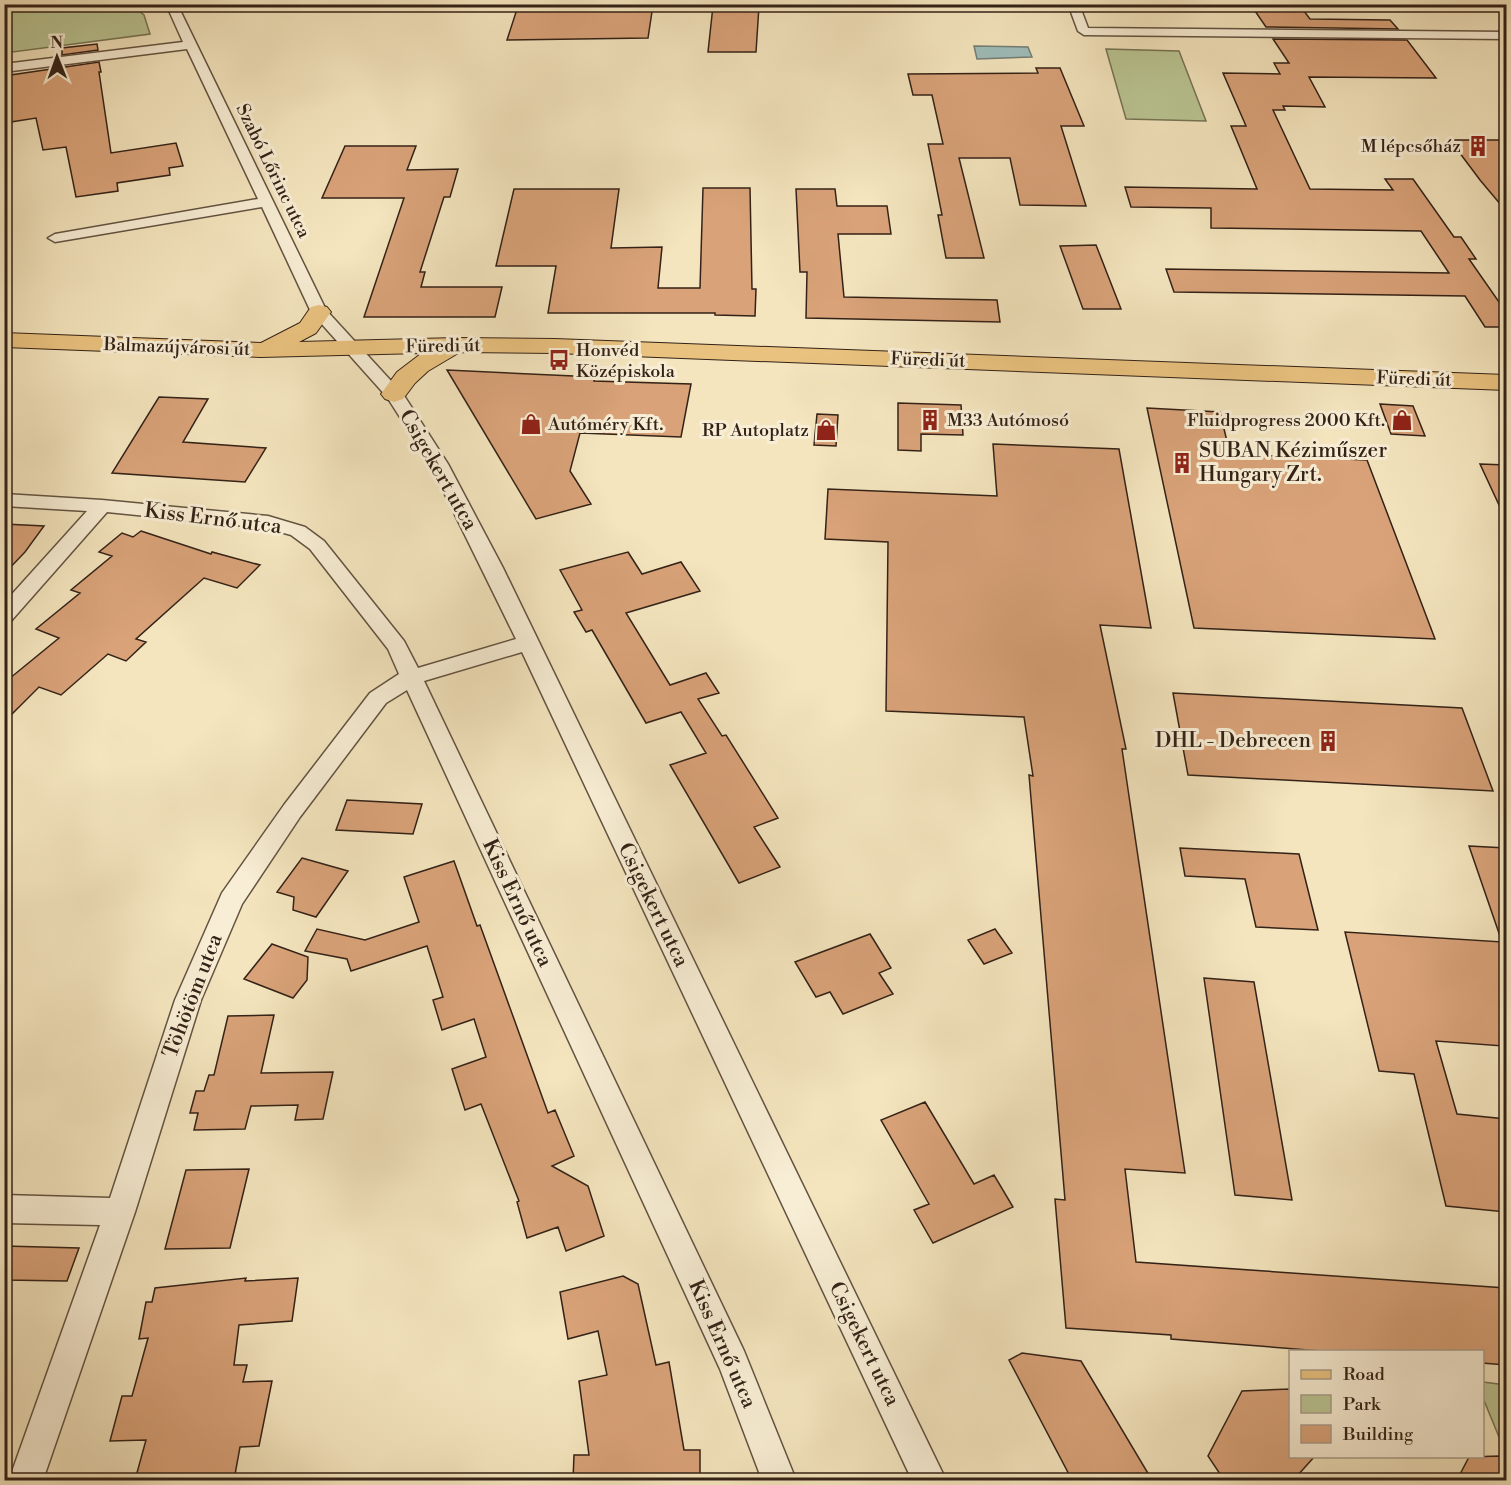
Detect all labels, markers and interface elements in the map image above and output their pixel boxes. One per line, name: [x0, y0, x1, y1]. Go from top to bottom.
north arrow: [27, 27, 87, 87]
text: N: [50, 33, 64, 53]
street label: Szabó Lőrinc utca: [231, 100, 316, 243]
building icon: M lépcsőház: [1466, 134, 1490, 158]
place label: M lépcsőház: [1361, 135, 1461, 158]
street label: Balmazújvárosi út: [102, 333, 251, 361]
street label: Füredi út: [405, 334, 481, 358]
place label: Honvéd Középiskola: [576, 339, 676, 383]
street label: Füredi út: [890, 347, 967, 373]
bus stop icon: Honvéd Középiskola: [547, 348, 571, 372]
street label: Füredi út: [1376, 366, 1453, 392]
street label: Csigekert utca: [393, 405, 483, 535]
building icon: M33 Autómosó: [918, 408, 942, 432]
shop icon: Fluidprogress 2000 Kft.: [1390, 408, 1414, 432]
place label: M33 Autómosó: [947, 409, 1069, 432]
place label: Fluidprogress 2000 Kft.: [1187, 409, 1385, 432]
shop icon: Autóméry Kft.: [519, 412, 543, 436]
place label: Autóméry Kft.: [547, 413, 663, 436]
shop icon: RP Autoplatz: [814, 418, 838, 442]
place label: RP Autoplatz: [702, 419, 809, 442]
place label: SUBAN Kéziműszer Hungary Zrt.: [1199, 438, 1387, 488]
building icon: SUBAN Kéziműszer Hungary Zrt.: [1170, 451, 1194, 475]
street label: Kiss Ernő utca: [143, 498, 283, 540]
place label: DHL - Debrecen: [1155, 728, 1311, 754]
building icon: DHL - Debrecen: [1316, 729, 1340, 753]
street label: Kiss Ernő utca: [476, 835, 558, 971]
street label: Csigekert utca: [612, 839, 694, 972]
street label: Töhötöm utca: [157, 930, 229, 1062]
street label: Kiss Ernő utca: [682, 1276, 762, 1413]
street label: Csigekert utca: [823, 1278, 905, 1411]
legend: [1289, 1350, 1484, 1458]
text: Road: [1343, 1363, 1386, 1386]
text: Park: [1343, 1393, 1382, 1416]
text: Building: [1342, 1423, 1414, 1446]

